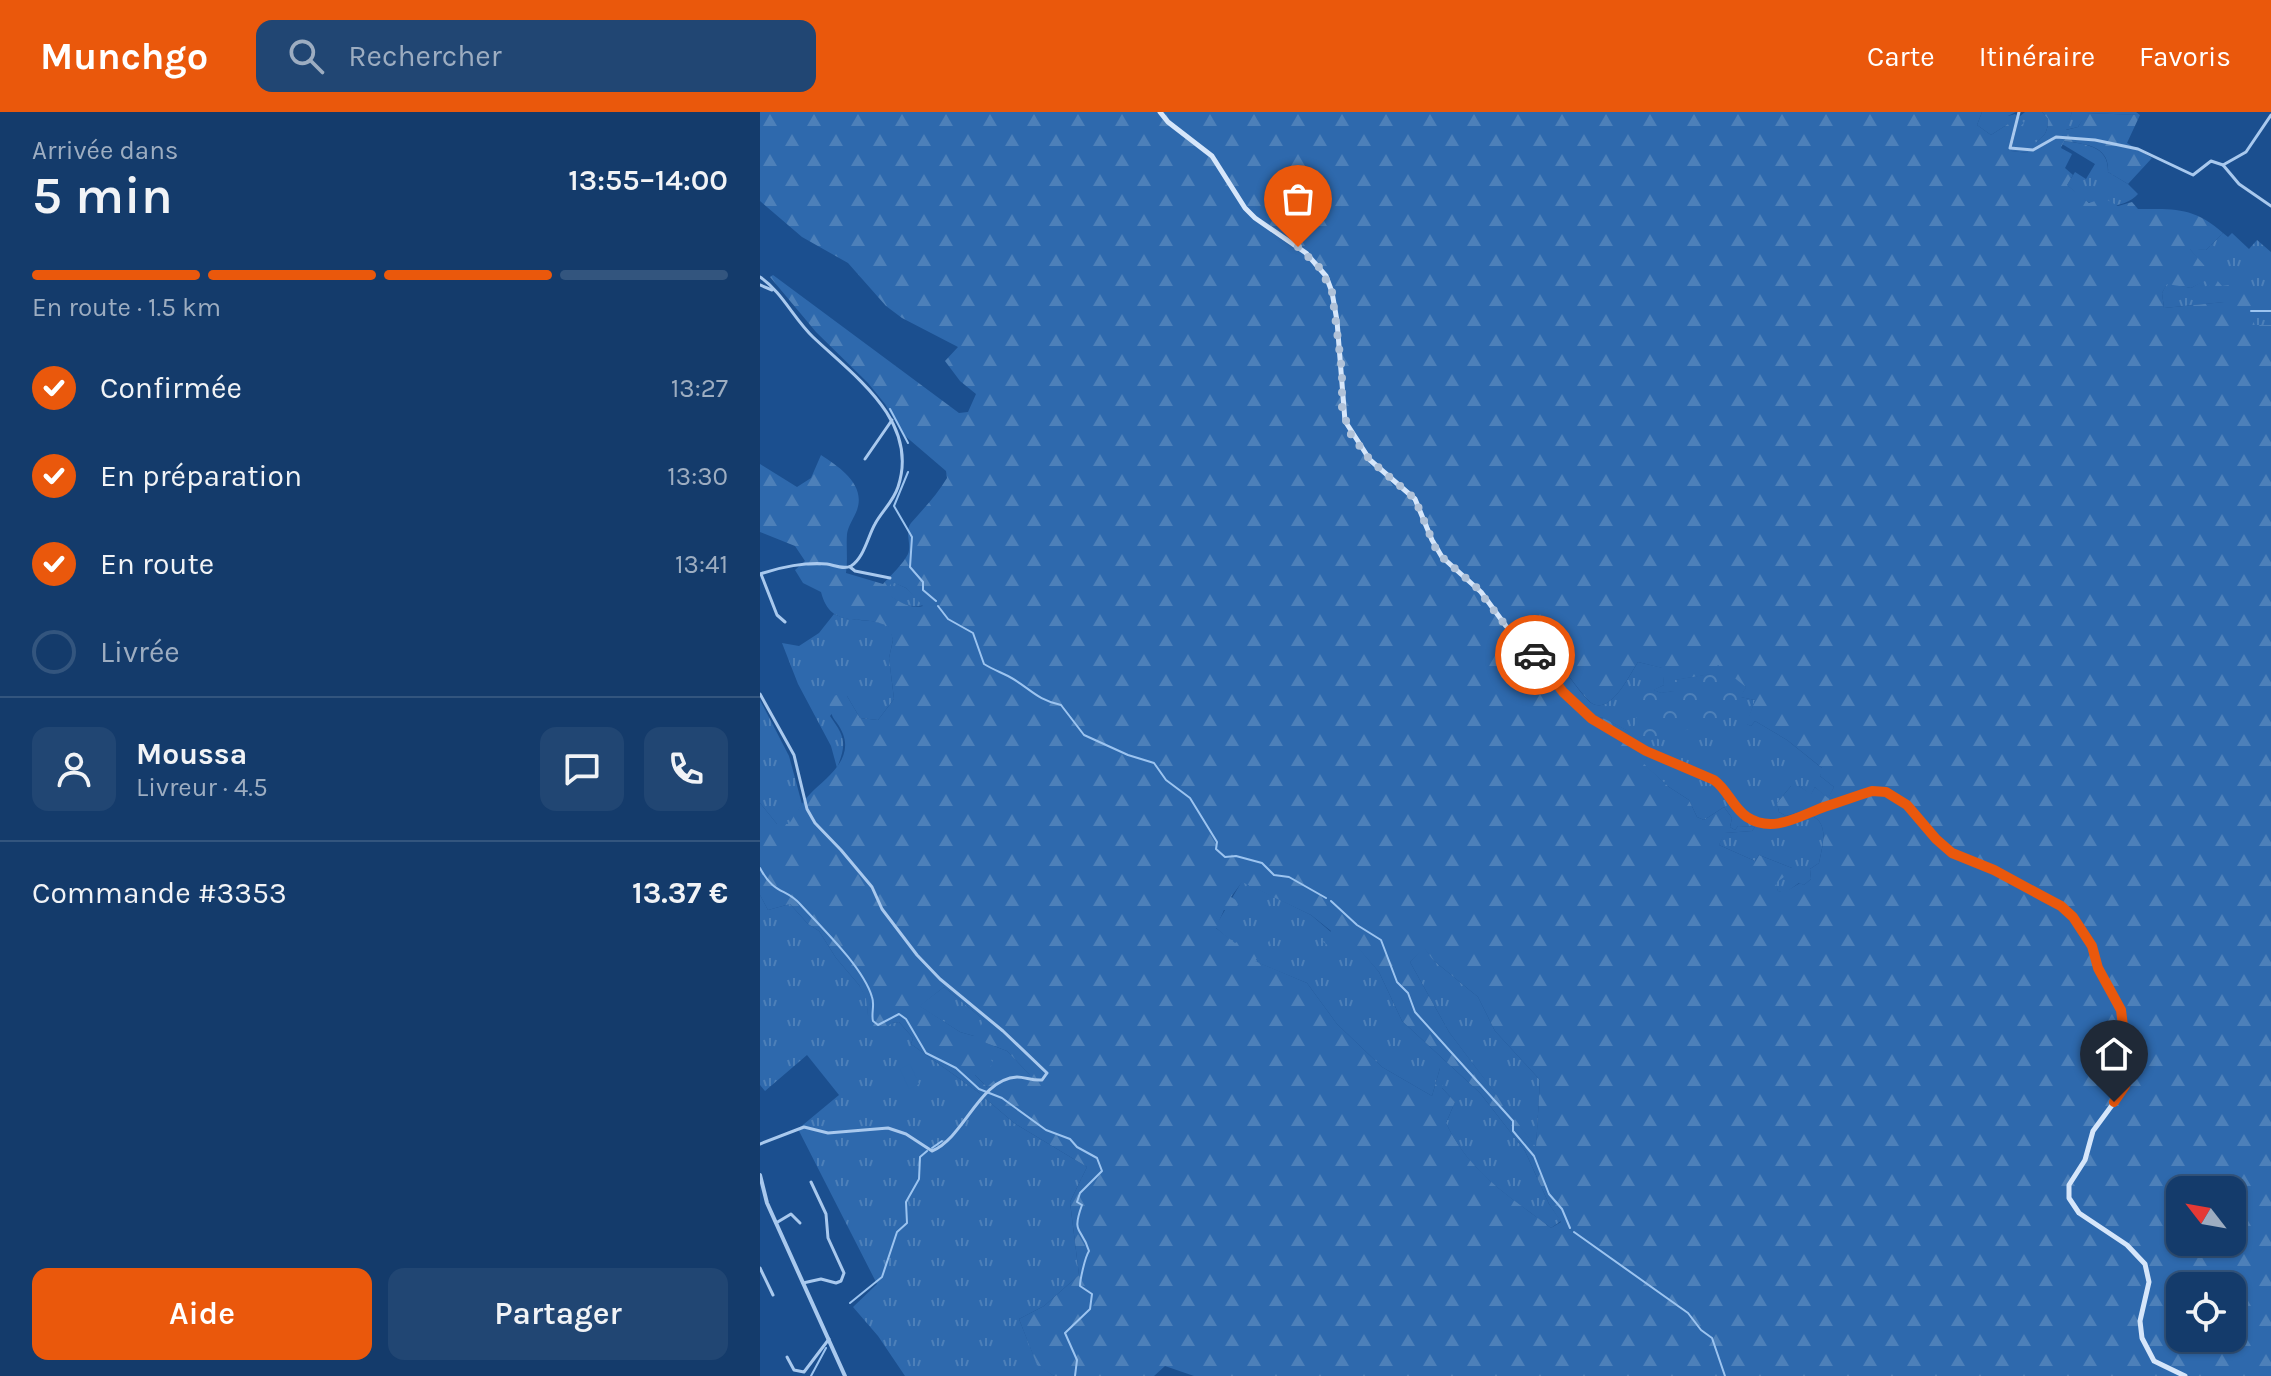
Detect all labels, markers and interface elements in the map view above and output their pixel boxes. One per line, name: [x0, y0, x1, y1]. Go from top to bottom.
search box: [256, 20, 816, 92]
text: Munchgo: [40, 34, 208, 79]
icon: search: [284, 34, 328, 78]
text: Rechercher: [348, 38, 502, 74]
text: Carte: [1867, 40, 1935, 73]
text: Itinéraire: [1979, 40, 2095, 73]
text: Favoris: [2139, 40, 2231, 73]
text: Arrivée dans: [32, 135, 179, 166]
text: 13:55–14:00: [568, 162, 728, 198]
text: 5 min: [32, 165, 173, 226]
pin: [1264, 165, 1332, 247]
icon: bag: [1276, 177, 1320, 221]
text: En route · 1.5 km: [32, 292, 221, 323]
icon: check: [32, 366, 76, 410]
text: Confirmée: [100, 370, 242, 406]
text: 13:27: [671, 373, 728, 404]
icon: check: [32, 454, 76, 498]
text: En préparation: [100, 458, 302, 494]
text: 13:30: [667, 461, 728, 492]
icon: check: [32, 542, 76, 586]
text: En route: [100, 546, 214, 582]
text: 13:41: [675, 549, 728, 580]
courier: [1495, 615, 1575, 695]
icon: car: [1513, 633, 1557, 677]
text: Livrée: [100, 634, 180, 670]
button: person: [32, 727, 116, 811]
button: chat: [540, 727, 624, 811]
button: phone: [644, 727, 728, 811]
text: Moussa: [136, 736, 247, 772]
text: Livreur · 4.5: [136, 772, 268, 803]
text: Commande #3353: [32, 875, 287, 911]
text: 13.37 €: [632, 875, 728, 911]
pin: [2080, 1020, 2148, 1102]
icon: home: [2092, 1032, 2136, 1076]
north arrow: [2166, 1176, 2246, 1256]
map controls: [2166, 1176, 2246, 1352]
button: Aide: [32, 1268, 372, 1360]
button: Partager: [388, 1268, 728, 1360]
button: locate: [2166, 1272, 2246, 1352]

